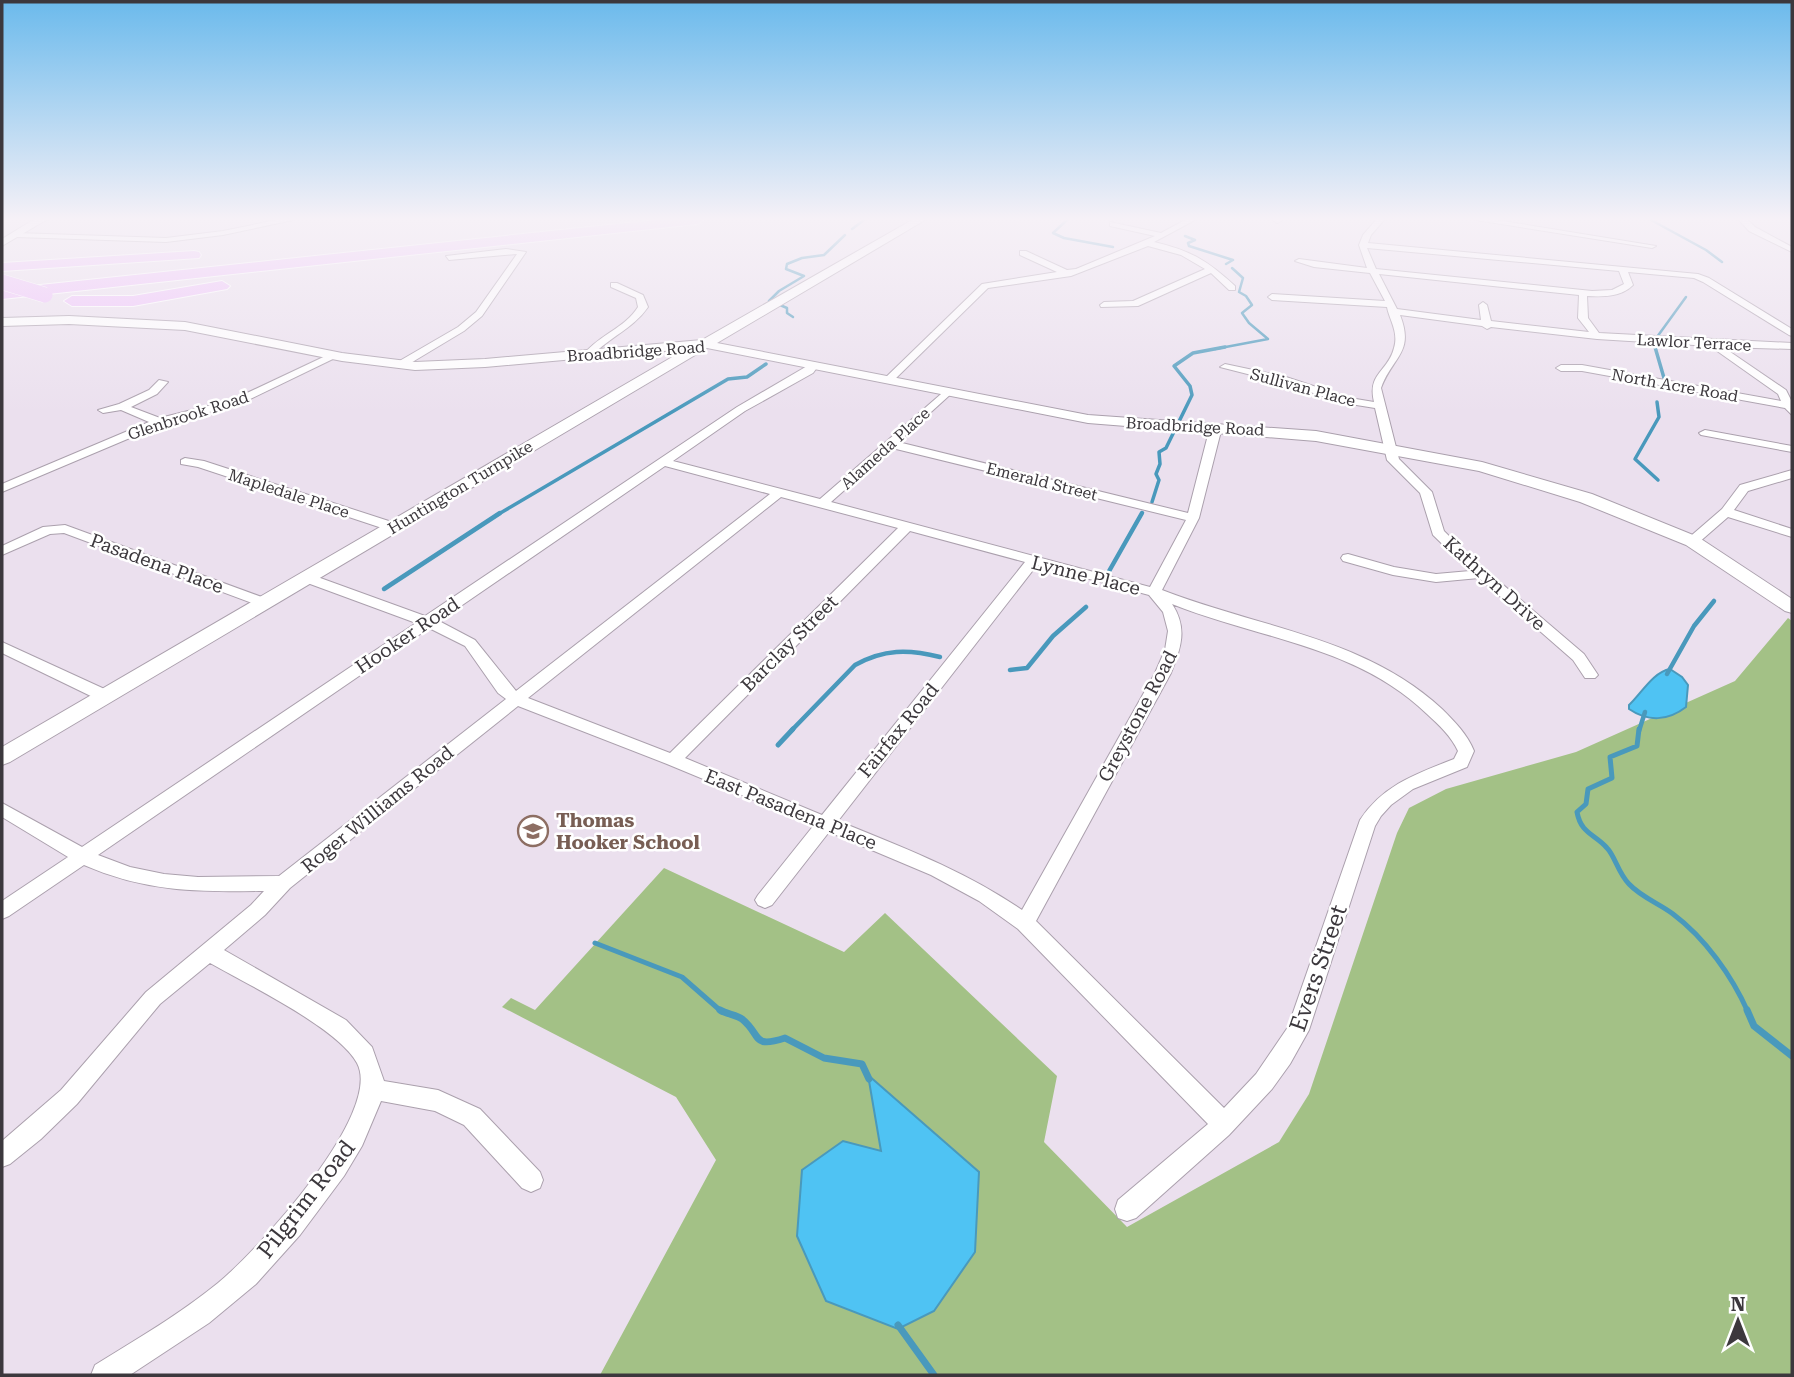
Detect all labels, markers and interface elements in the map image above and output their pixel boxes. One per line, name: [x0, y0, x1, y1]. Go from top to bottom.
street label: Lawlor Terrace: [1636, 330, 1752, 355]
street label: Broadbridge Road: [566, 337, 706, 366]
street label: Sullivan Place: [1248, 364, 1358, 411]
street label: North Acre Road: [1610, 365, 1740, 406]
street label: Glenbrook Road: [125, 387, 251, 444]
street label: Alameda Place: [837, 403, 934, 493]
street label: Broadbridge Road: [1125, 413, 1265, 440]
street label: Huntington Turnpike: [384, 437, 536, 538]
street label: Emerald Street: [984, 458, 1099, 504]
street label: Mapledale Place: [226, 465, 352, 522]
street label: Pasadena Place: [87, 529, 227, 598]
street label: Kathryn Drive: [1439, 532, 1550, 635]
street label: Lynne Place: [1029, 551, 1143, 600]
street label: Barclay Street: [736, 590, 843, 697]
street label: Hooker Road: [351, 592, 464, 679]
street label: Greystone Road: [1093, 647, 1182, 786]
street label: Fairfax Road: [853, 678, 943, 782]
street label: Roger Williams Road: [297, 741, 458, 878]
street label: East Pasadena Place: [701, 764, 880, 855]
place label: Thomas Hooker School: [556, 809, 700, 854]
school or university icon: Thomas Hooker School: [516, 814, 550, 848]
street label: Evers Street: [1284, 901, 1353, 1035]
street label: Pilgrim Road: [252, 1135, 361, 1264]
north arrow: [1703, 1286, 1773, 1356]
text: N: [1731, 1293, 1746, 1316]

